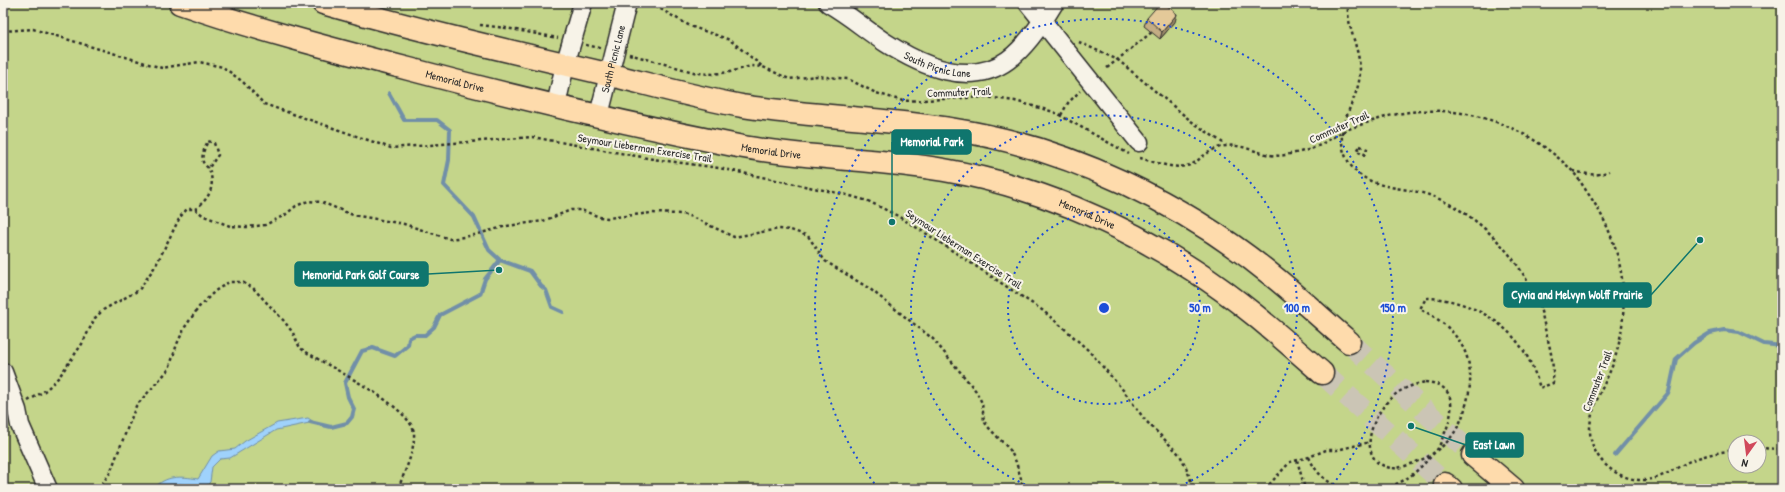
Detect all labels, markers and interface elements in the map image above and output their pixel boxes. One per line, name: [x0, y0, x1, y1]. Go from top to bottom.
street label: South Picnic Lane: [598, 23, 628, 94]
street label: South Picnic Lane: [902, 48, 971, 80]
street label: Memorial Drive: [424, 67, 486, 95]
street label: Commuter Trail: [927, 84, 991, 100]
street label: Commuter Trail: [1307, 108, 1371, 146]
street label: Seymour Lieberman Exercise Trail: [577, 130, 713, 166]
callout: Memorial Park: [892, 130, 971, 154]
text: Memorial Park: [901, 133, 963, 150]
street label: Memorial Drive: [740, 140, 802, 162]
street label: Memorial Drive: [1057, 196, 1118, 232]
street label: Seymour Lieberman Exercise Trail: [903, 206, 1025, 292]
callout: Memorial Park Golf Course: [295, 262, 428, 286]
text: Memorial Park Golf Course: [303, 266, 420, 283]
callout: Cyvia and Melvyn Wolff Prairie: [1504, 283, 1651, 307]
text: Cyvia and Melvyn Wolff Prairie: [1511, 286, 1643, 304]
text: 50 m: [1189, 299, 1211, 316]
text: 100 m: [1284, 299, 1310, 316]
text: 150 m: [1380, 299, 1406, 316]
centre of rings: [1097, 301, 1111, 315]
street label: Commuter Trail: [1579, 349, 1615, 413]
callout: East Lawn: [1466, 433, 1523, 457]
north arrow: [1727, 434, 1767, 474]
text: East Lawn: [1473, 436, 1515, 453]
text: N: [1740, 456, 1749, 471]

